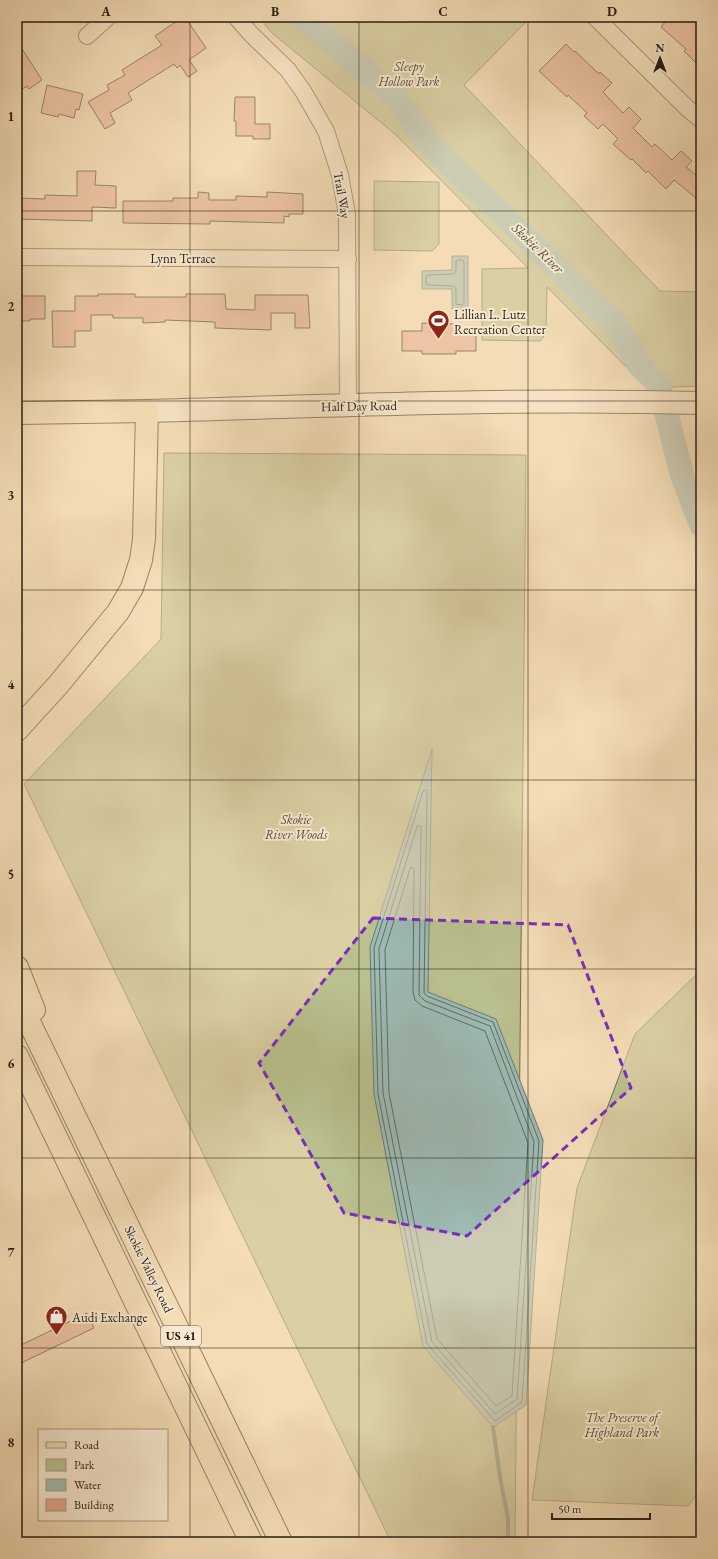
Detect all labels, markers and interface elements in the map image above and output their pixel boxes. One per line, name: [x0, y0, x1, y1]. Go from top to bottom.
text: A: [100, 3, 111, 20]
text: B: [271, 3, 279, 20]
text: C: [438, 3, 448, 20]
text: D: [607, 3, 617, 20]
north arrow: [640, 38, 680, 78]
text: N: [656, 41, 665, 55]
park label: Sleepy Hollow Park: [377, 58, 440, 90]
text: 1: [8, 108, 15, 125]
street label: Trail Way: [330, 170, 355, 220]
water label: Skokie River: [508, 218, 568, 278]
street label: Lynn Terrace: [150, 250, 216, 267]
text: 2: [8, 298, 15, 315]
place label: Lillian L. Lutz Recreation Center: [454, 306, 546, 338]
sports icon: Lillian L. Lutz Recreation Center: [426, 308, 452, 341]
street label: Half Day Road: [321, 397, 398, 415]
text: 3: [8, 487, 15, 504]
text: 4: [8, 676, 15, 693]
park label: Skokie River Woods: [265, 811, 328, 843]
text: 5: [8, 866, 14, 883]
text: 6: [8, 1055, 15, 1072]
street label: Skokie Valley Road: [121, 1223, 178, 1316]
text: 7: [8, 1244, 15, 1261]
shop icon: Audi Exchange: [43, 1304, 69, 1337]
place label: Audi Exchange: [71, 1309, 148, 1326]
road number: US 41: [161, 1326, 201, 1346]
park label: The Preserve of Highland Park: [584, 1409, 661, 1441]
legend: [38, 1429, 168, 1521]
text: 8: [8, 1434, 15, 1451]
text: Road: [74, 1437, 100, 1453]
text: Park: [74, 1457, 95, 1473]
text: Water: [74, 1477, 101, 1493]
scale bar: [552, 1495, 650, 1521]
text: Building: [74, 1497, 115, 1513]
text: 50 m: [558, 1501, 582, 1517]

